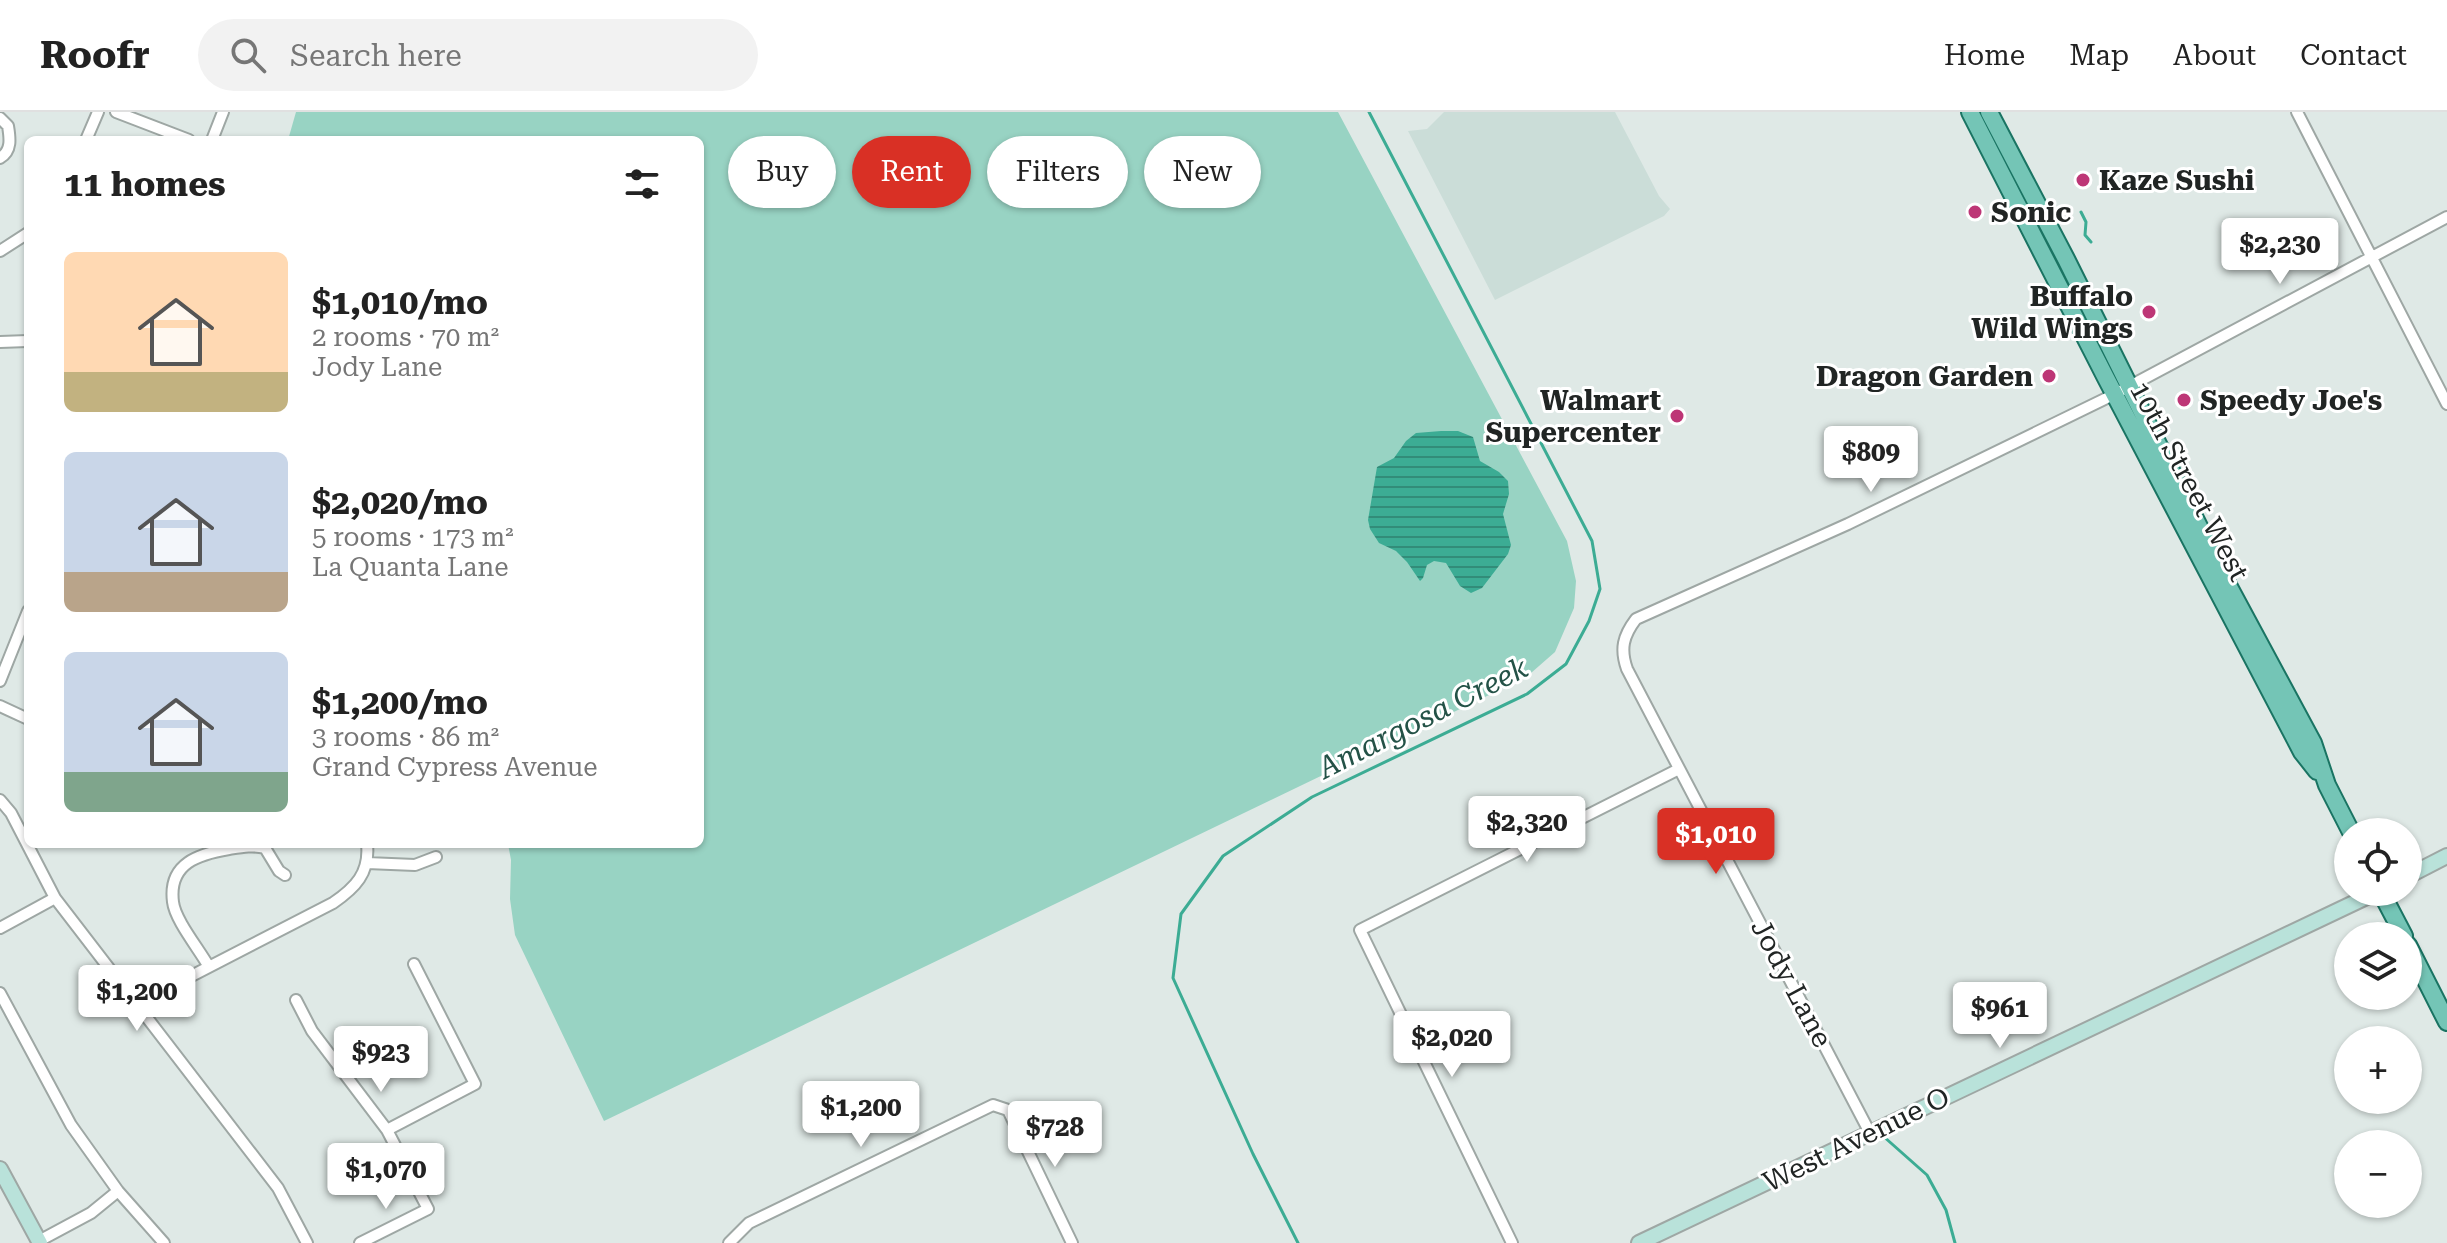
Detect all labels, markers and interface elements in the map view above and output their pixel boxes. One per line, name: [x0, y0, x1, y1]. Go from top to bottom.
search box: [198, 19, 758, 91]
text: Roofr: [40, 33, 150, 77]
icon: search: [226, 33, 270, 77]
text: Search here: [290, 38, 462, 73]
text: Home: [1944, 39, 2025, 72]
text: Map: [2069, 39, 2129, 72]
text: About: [2173, 39, 2256, 72]
text: Contact: [2300, 39, 2407, 72]
chip: Buy: [728, 136, 836, 208]
chip: Rent: [852, 136, 971, 208]
chip: Filters: [987, 136, 1128, 208]
chip: New: [1144, 136, 1261, 208]
icon: filters: [620, 162, 664, 206]
text: 11 homes: [64, 164, 226, 204]
place label: Kaze Sushi: [2099, 164, 2254, 197]
marker: Kaze Sushi: [2074, 171, 2092, 189]
place label: Sonic: [1991, 196, 2071, 229]
marker: Sonic: [1966, 203, 1984, 221]
pin: $2,230: [2215, 218, 2345, 286]
text: $2,230: [2239, 229, 2321, 259]
place label: Buffalo Wild Wings: [1971, 280, 2133, 345]
text: $1,010/mo: [312, 282, 488, 322]
icon: home: [128, 284, 224, 380]
marker: Buffalo Wild Wings: [2140, 303, 2158, 321]
text: 2 rooms · 70 m²: [312, 322, 499, 352]
text: Jody Lane: [312, 352, 442, 382]
place label: Dragon Garden: [1816, 360, 2033, 393]
marker: Dragon Garden: [2040, 367, 2058, 385]
street label: 10th Street West: [2123, 376, 2256, 586]
place label: Walmart Supercenter: [1485, 384, 1661, 449]
place label: Speedy Joe's: [2200, 384, 2382, 417]
marker: Speedy Joe's: [2175, 391, 2193, 409]
marker: Walmart Supercenter: [1668, 407, 1686, 425]
pin: $809: [1824, 426, 1918, 494]
text: $809: [1842, 437, 1900, 467]
text: $2,020/mo: [312, 482, 488, 522]
icon: home: [128, 484, 224, 580]
text: 5 rooms · 173 m²: [312, 522, 514, 552]
text: La Quanta Lane: [312, 552, 508, 582]
water label: Amargosa Creek: [1310, 649, 1534, 786]
text: $1,200/mo: [312, 682, 488, 722]
icon: home: [128, 684, 224, 780]
text: 3 rooms · 86 m²: [312, 722, 499, 752]
text: Grand Cypress Avenue: [312, 752, 597, 782]
pin: $2,320: [1462, 796, 1592, 864]
text: $2,320: [1486, 807, 1568, 837]
pin: $1,010: [1651, 808, 1781, 876]
map controls: [2334, 818, 2422, 1218]
button: locate: [2334, 818, 2422, 906]
text: $1,010: [1675, 819, 1757, 849]
street label: Jody Lane: [1744, 914, 1839, 1053]
button: layers: [2334, 922, 2422, 1010]
pin: $1,200: [72, 965, 202, 1033]
text: $1,200: [96, 976, 178, 1006]
pin: $961: [1953, 982, 2047, 1050]
text: $961: [1971, 993, 2029, 1023]
pin: $2,020: [1387, 1011, 1517, 1079]
text: $2,020: [1411, 1022, 1493, 1052]
pin: $923: [334, 1026, 428, 1094]
button: +: [2334, 1026, 2422, 1114]
text: $923: [352, 1037, 410, 1067]
street label: West Avenue O: [1758, 1080, 1955, 1199]
pin: $1,200: [796, 1081, 926, 1149]
text: $1,200: [820, 1092, 902, 1122]
pin: $728: [1008, 1101, 1102, 1169]
text: $728: [1026, 1112, 1084, 1142]
button: −: [2334, 1130, 2422, 1218]
pin: $1,070: [321, 1143, 451, 1211]
text: $1,070: [345, 1154, 427, 1184]

